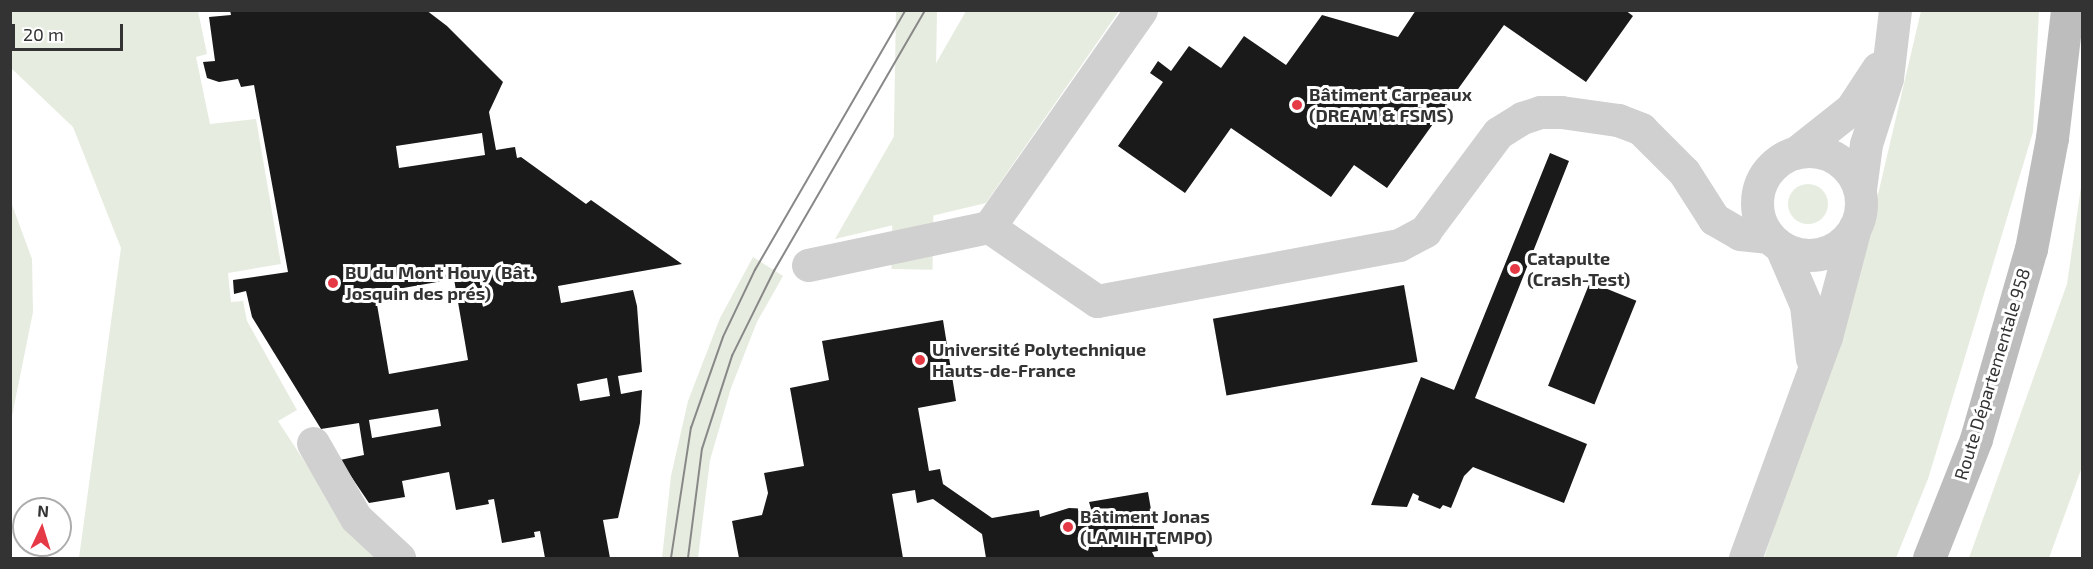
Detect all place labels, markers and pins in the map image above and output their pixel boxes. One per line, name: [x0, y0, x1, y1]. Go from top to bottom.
place label: Bâtiment Carpeaux (DREAM & FSMS): [1309, 84, 1472, 127]
marker: Bâtiment Carpeaux (DREAM & FSMS): [1290, 98, 1304, 112]
place label: Catapulte (Crash-Test): [1527, 248, 1630, 290]
place label: BU du Mont Houy (Bât. Josquin des prés): [345, 262, 535, 304]
marker: Catapulte (Crash-Test): [1508, 262, 1522, 276]
marker: BU du Mont Houy (Bât. Josquin des prés): [326, 276, 340, 290]
place label: Université Polytechnique Hauts-de-France: [932, 339, 1146, 382]
marker: Université Polytechnique Hauts-de-France: [913, 353, 927, 367]
place label: Bâtiment Jonas (LAMIH TEMPO): [1080, 506, 1213, 548]
marker: Bâtiment Jonas (LAMIH TEMPO): [1061, 520, 1075, 534]

